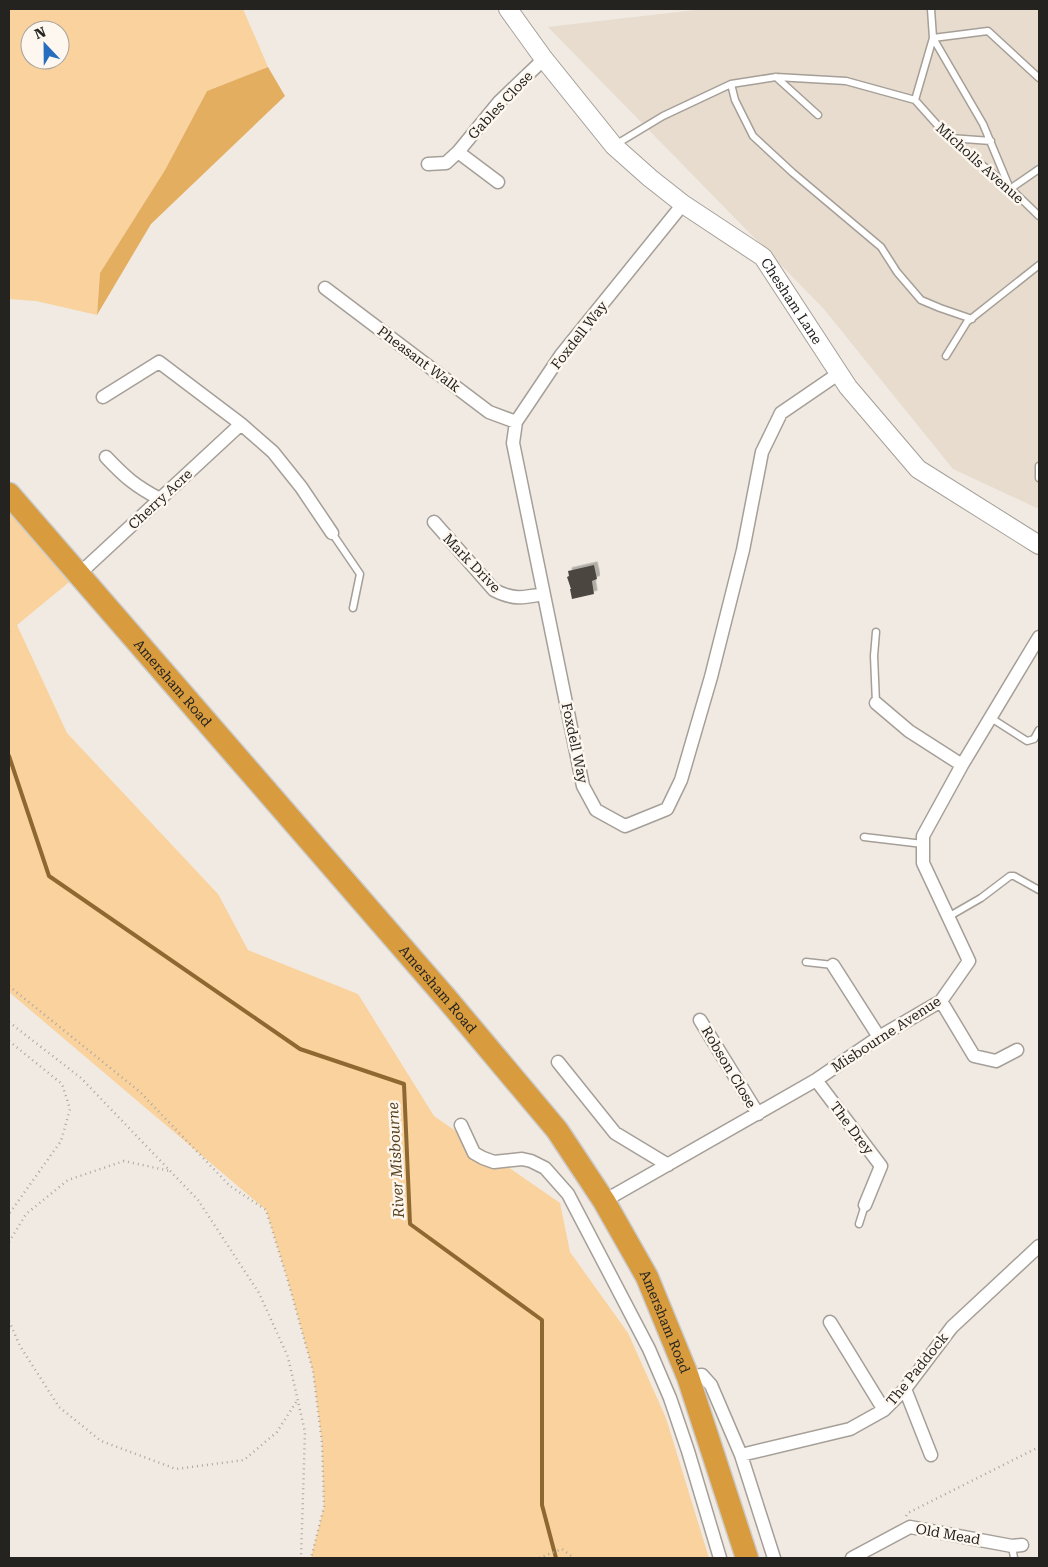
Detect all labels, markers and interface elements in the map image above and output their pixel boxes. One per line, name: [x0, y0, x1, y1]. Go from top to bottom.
north arrow: [20, 20, 70, 70]
text: N: [32, 23, 48, 42]
street label: Gables Close: [464, 67, 536, 142]
street label: Micholls Avenue: [933, 119, 1027, 207]
street label: Chesham Lane: [758, 255, 826, 347]
street label: Foxdell Way: [548, 297, 611, 372]
street label: Pheasant Walk: [374, 323, 464, 395]
street label: Cherry Acre: [125, 465, 195, 533]
street label: Mark Drive: [440, 530, 504, 596]
street label: Amersham Road: [131, 636, 215, 730]
street label: Foxdell Way: [559, 701, 591, 785]
street label: Amersham Road: [396, 942, 480, 1036]
street label: Misbourne Avenue: [828, 993, 944, 1075]
street label: Robson Close: [698, 1023, 760, 1111]
street label: The Drey: [827, 1098, 877, 1158]
water label: River Misbourne: [384, 1101, 408, 1219]
street label: Amersham Road: [637, 1267, 693, 1375]
street label: The Paddock: [883, 1329, 951, 1409]
street label: Old Mead: [915, 1520, 982, 1548]

